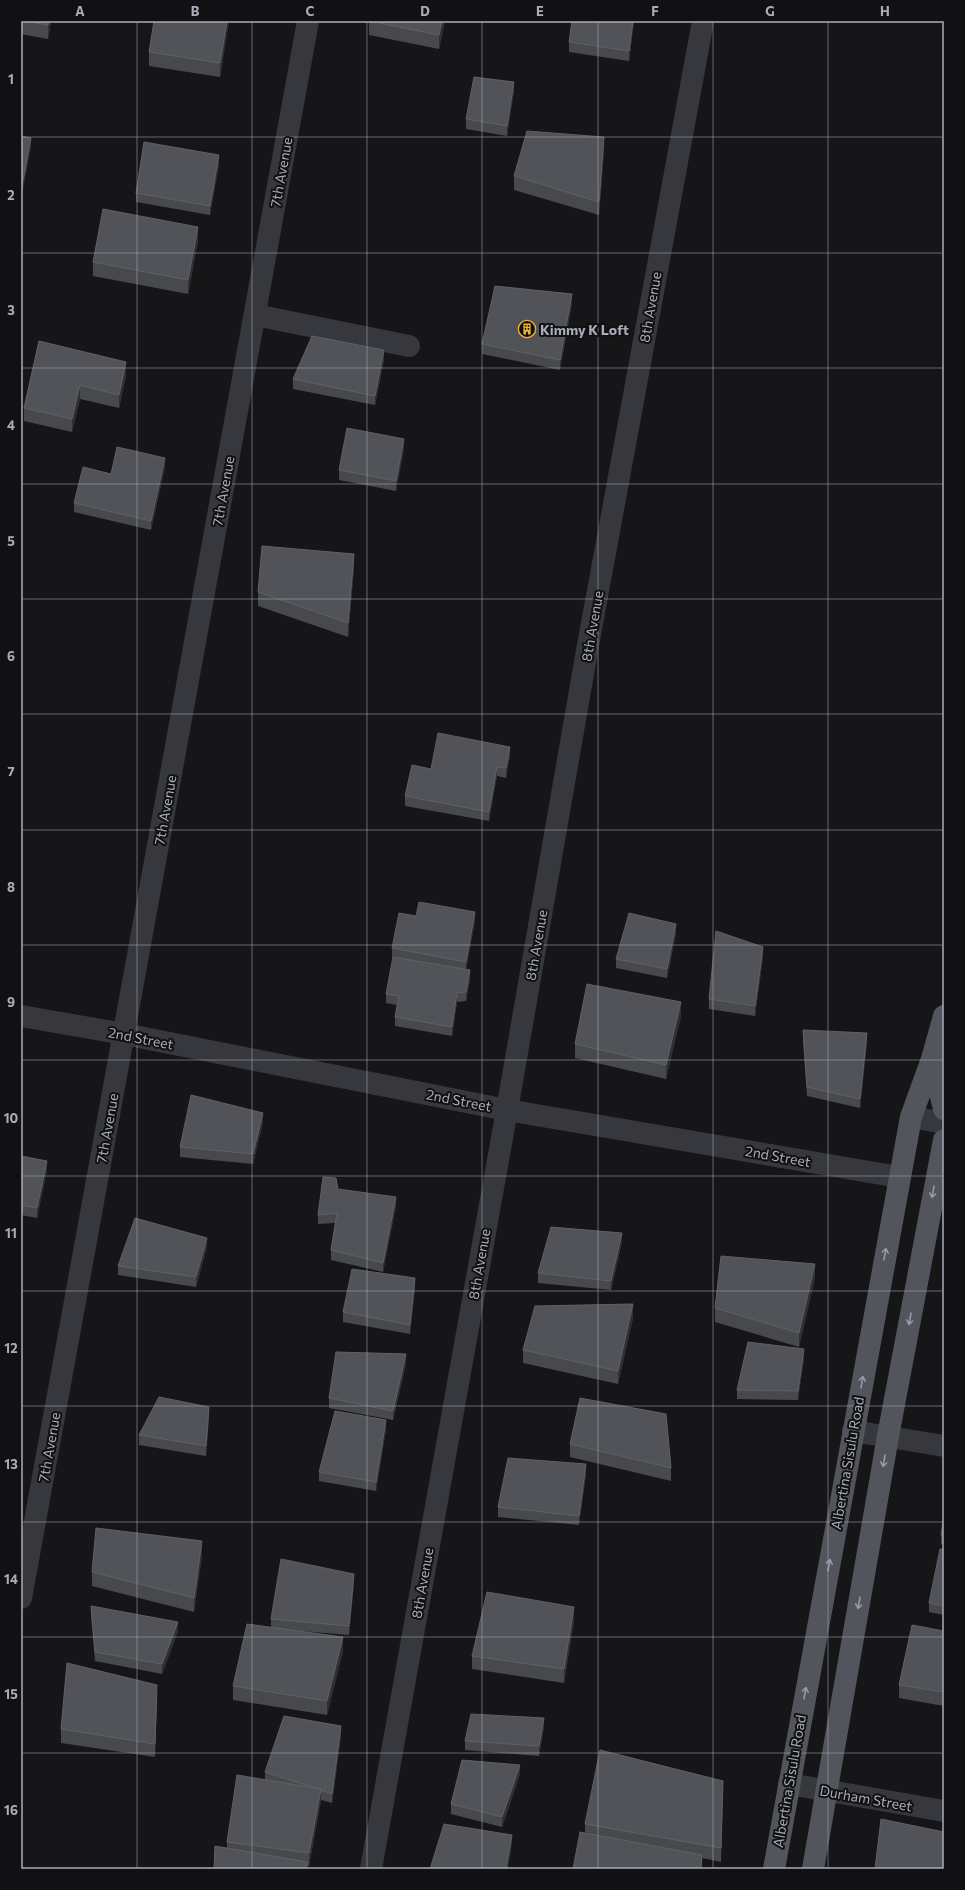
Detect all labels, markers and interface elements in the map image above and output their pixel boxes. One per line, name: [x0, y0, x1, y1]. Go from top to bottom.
text: A: [75, 3, 85, 19]
text: B: [191, 3, 200, 19]
text: C: [306, 3, 315, 19]
text: D: [420, 3, 430, 19]
text: E: [536, 3, 544, 19]
text: F: [651, 3, 659, 19]
text: G: [765, 3, 775, 19]
text: H: [880, 3, 890, 19]
text: 1: [8, 71, 14, 87]
street label: 7th Avenue: [267, 136, 295, 208]
text: 2: [7, 187, 15, 203]
street label: 8th Avenue: [635, 270, 665, 344]
text: 3: [7, 302, 15, 318]
building icon: Kimmy K Loft: [517, 319, 537, 339]
place label: Kimmy K Loft: [540, 321, 629, 338]
text: 4: [7, 417, 15, 433]
street label: 7th Avenue: [209, 455, 237, 527]
text: 5: [7, 533, 15, 549]
street label: 8th Avenue: [577, 589, 607, 663]
text: 6: [7, 648, 15, 664]
text: 7: [7, 763, 15, 779]
street label: 7th Avenue: [151, 774, 179, 846]
text: 8: [7, 879, 15, 895]
street label: 8th Avenue: [521, 908, 551, 982]
text: 9: [7, 994, 15, 1010]
street label: 2nd Street: [107, 1023, 175, 1053]
street label: 2nd Street: [425, 1085, 493, 1115]
street label: 7th Avenue: [93, 1092, 121, 1164]
text: 10: [4, 1110, 19, 1126]
street label: 2nd Street: [744, 1142, 812, 1170]
one-way arrow: [929, 1185, 937, 1198]
text: 11: [5, 1225, 17, 1241]
street label: 8th Avenue: [464, 1227, 494, 1301]
one-way arrow: [881, 1248, 889, 1261]
one-way arrow: [905, 1312, 913, 1325]
text: 12: [4, 1340, 18, 1356]
one-way arrow: [858, 1376, 866, 1389]
street label: Albertina Sisulu Road: [827, 1395, 867, 1531]
street label: 7th Avenue: [35, 1411, 63, 1483]
one-way arrow: [880, 1454, 888, 1467]
text: 13: [4, 1456, 18, 1472]
street label: 8th Avenue: [407, 1546, 437, 1620]
one-way arrow: [825, 1559, 833, 1572]
text: 14: [4, 1571, 18, 1587]
one-way arrow: [855, 1596, 863, 1609]
text: 15: [4, 1686, 18, 1702]
one-way arrow: [801, 1687, 809, 1700]
street label: Albertina Sisulu Road: [769, 1713, 809, 1849]
street label: Durham Street: [818, 1782, 914, 1815]
text: 16: [4, 1802, 18, 1818]

